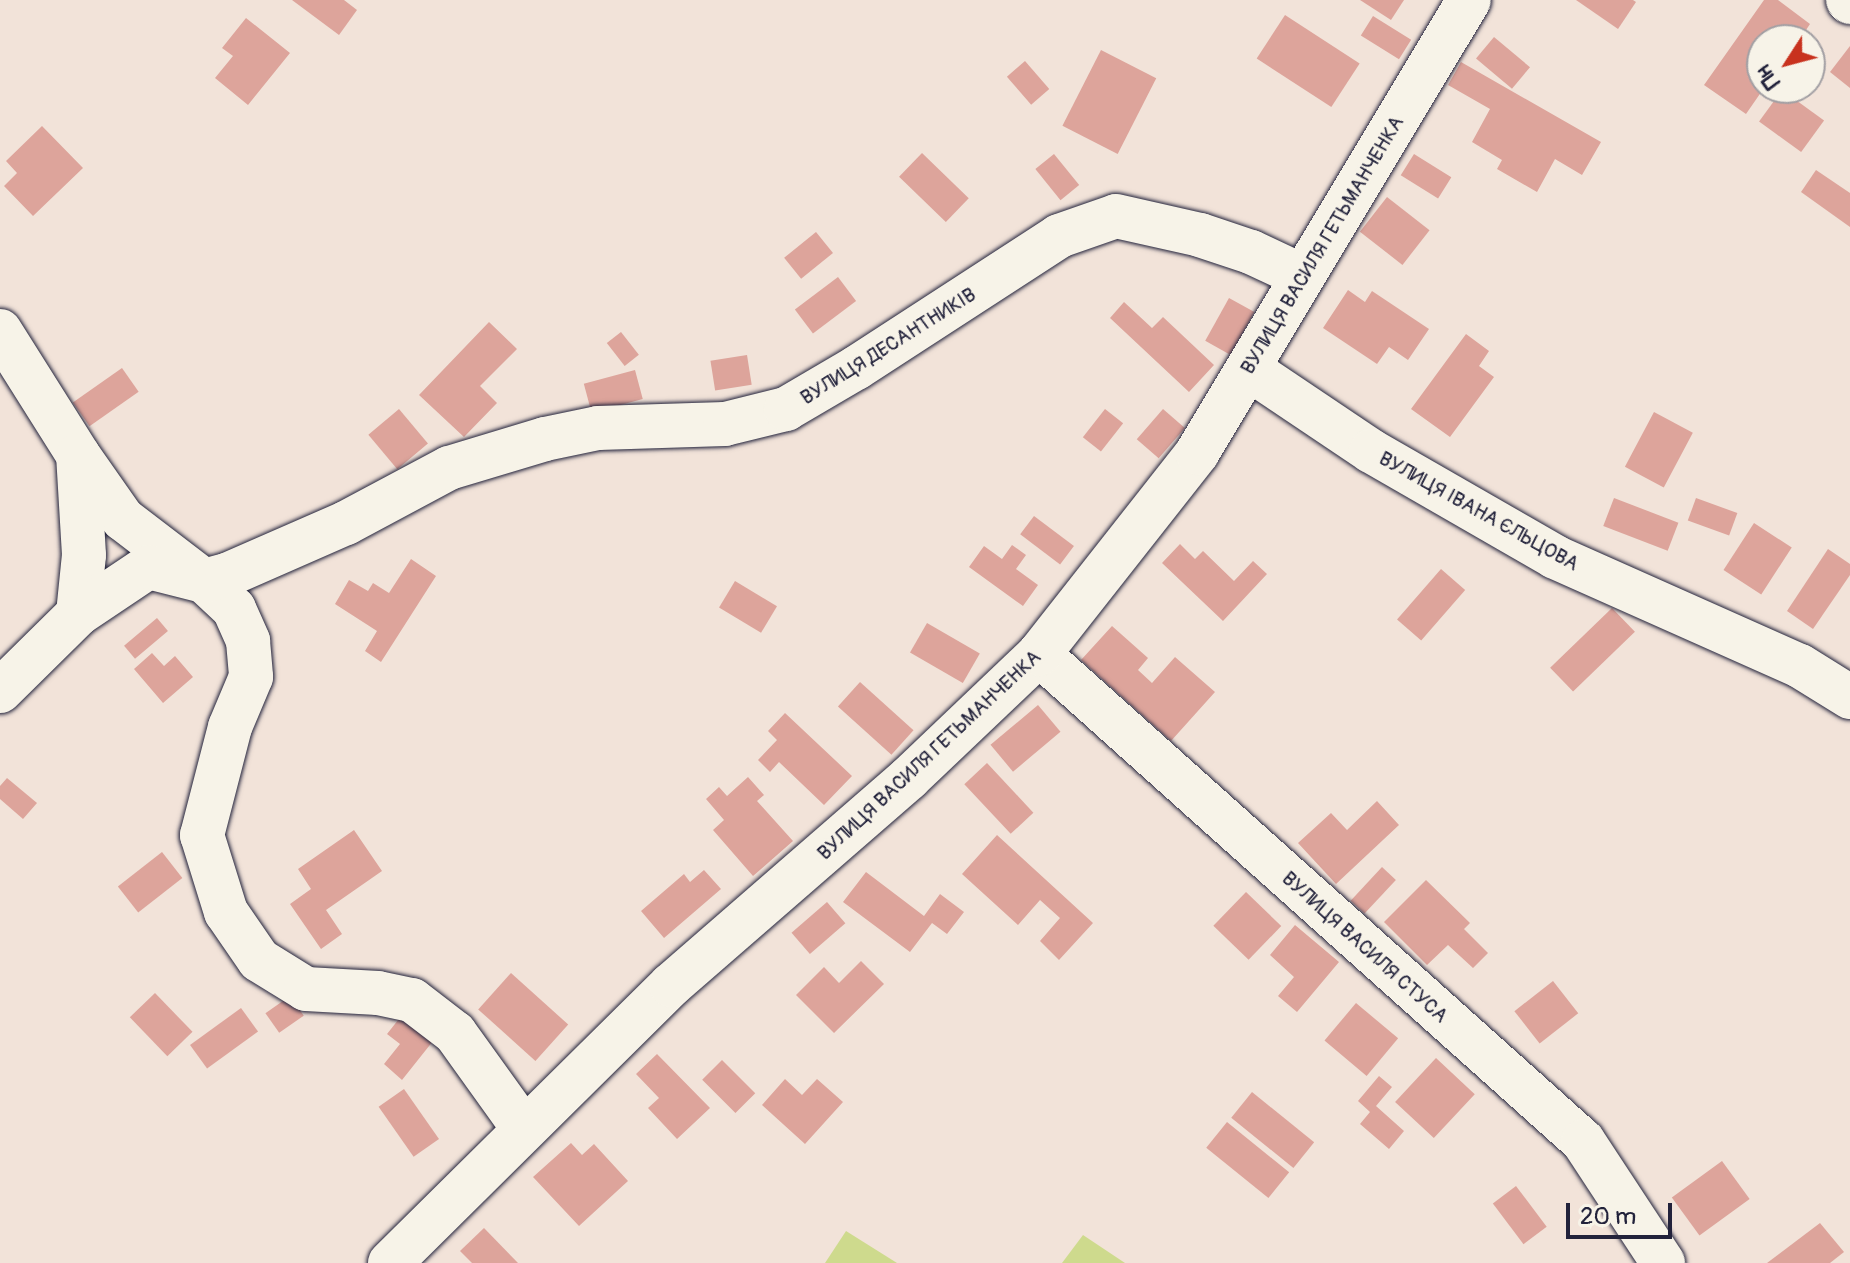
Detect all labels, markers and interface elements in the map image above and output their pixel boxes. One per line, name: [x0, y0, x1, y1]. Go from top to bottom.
north arrow: [1746, 24, 1826, 104]
text: Пн: [1750, 59, 1787, 95]
street label: ВУЛИЦЯ ВАСИЛЯ ГЕТЬМАНЧЕНКА: [1235, 112, 1409, 378]
street label: ВУЛИЦЯ ДЕСАНТНИКІВ: [796, 282, 980, 410]
street label: ВУЛИЦЯ ІВАНА ЄЛЬЦОВА: [1375, 446, 1583, 576]
street label: ВУЛИЦЯ ВАСИЛЯ ГЕТЬМАНЧЕНКА: [812, 645, 1046, 865]
street label: ВУЛИЦЯ ВАСИЛЯ СТУСА: [1277, 866, 1453, 1028]
scale bar: [1570, 1187, 1676, 1237]
text: 20 m: [1580, 1202, 1636, 1231]

